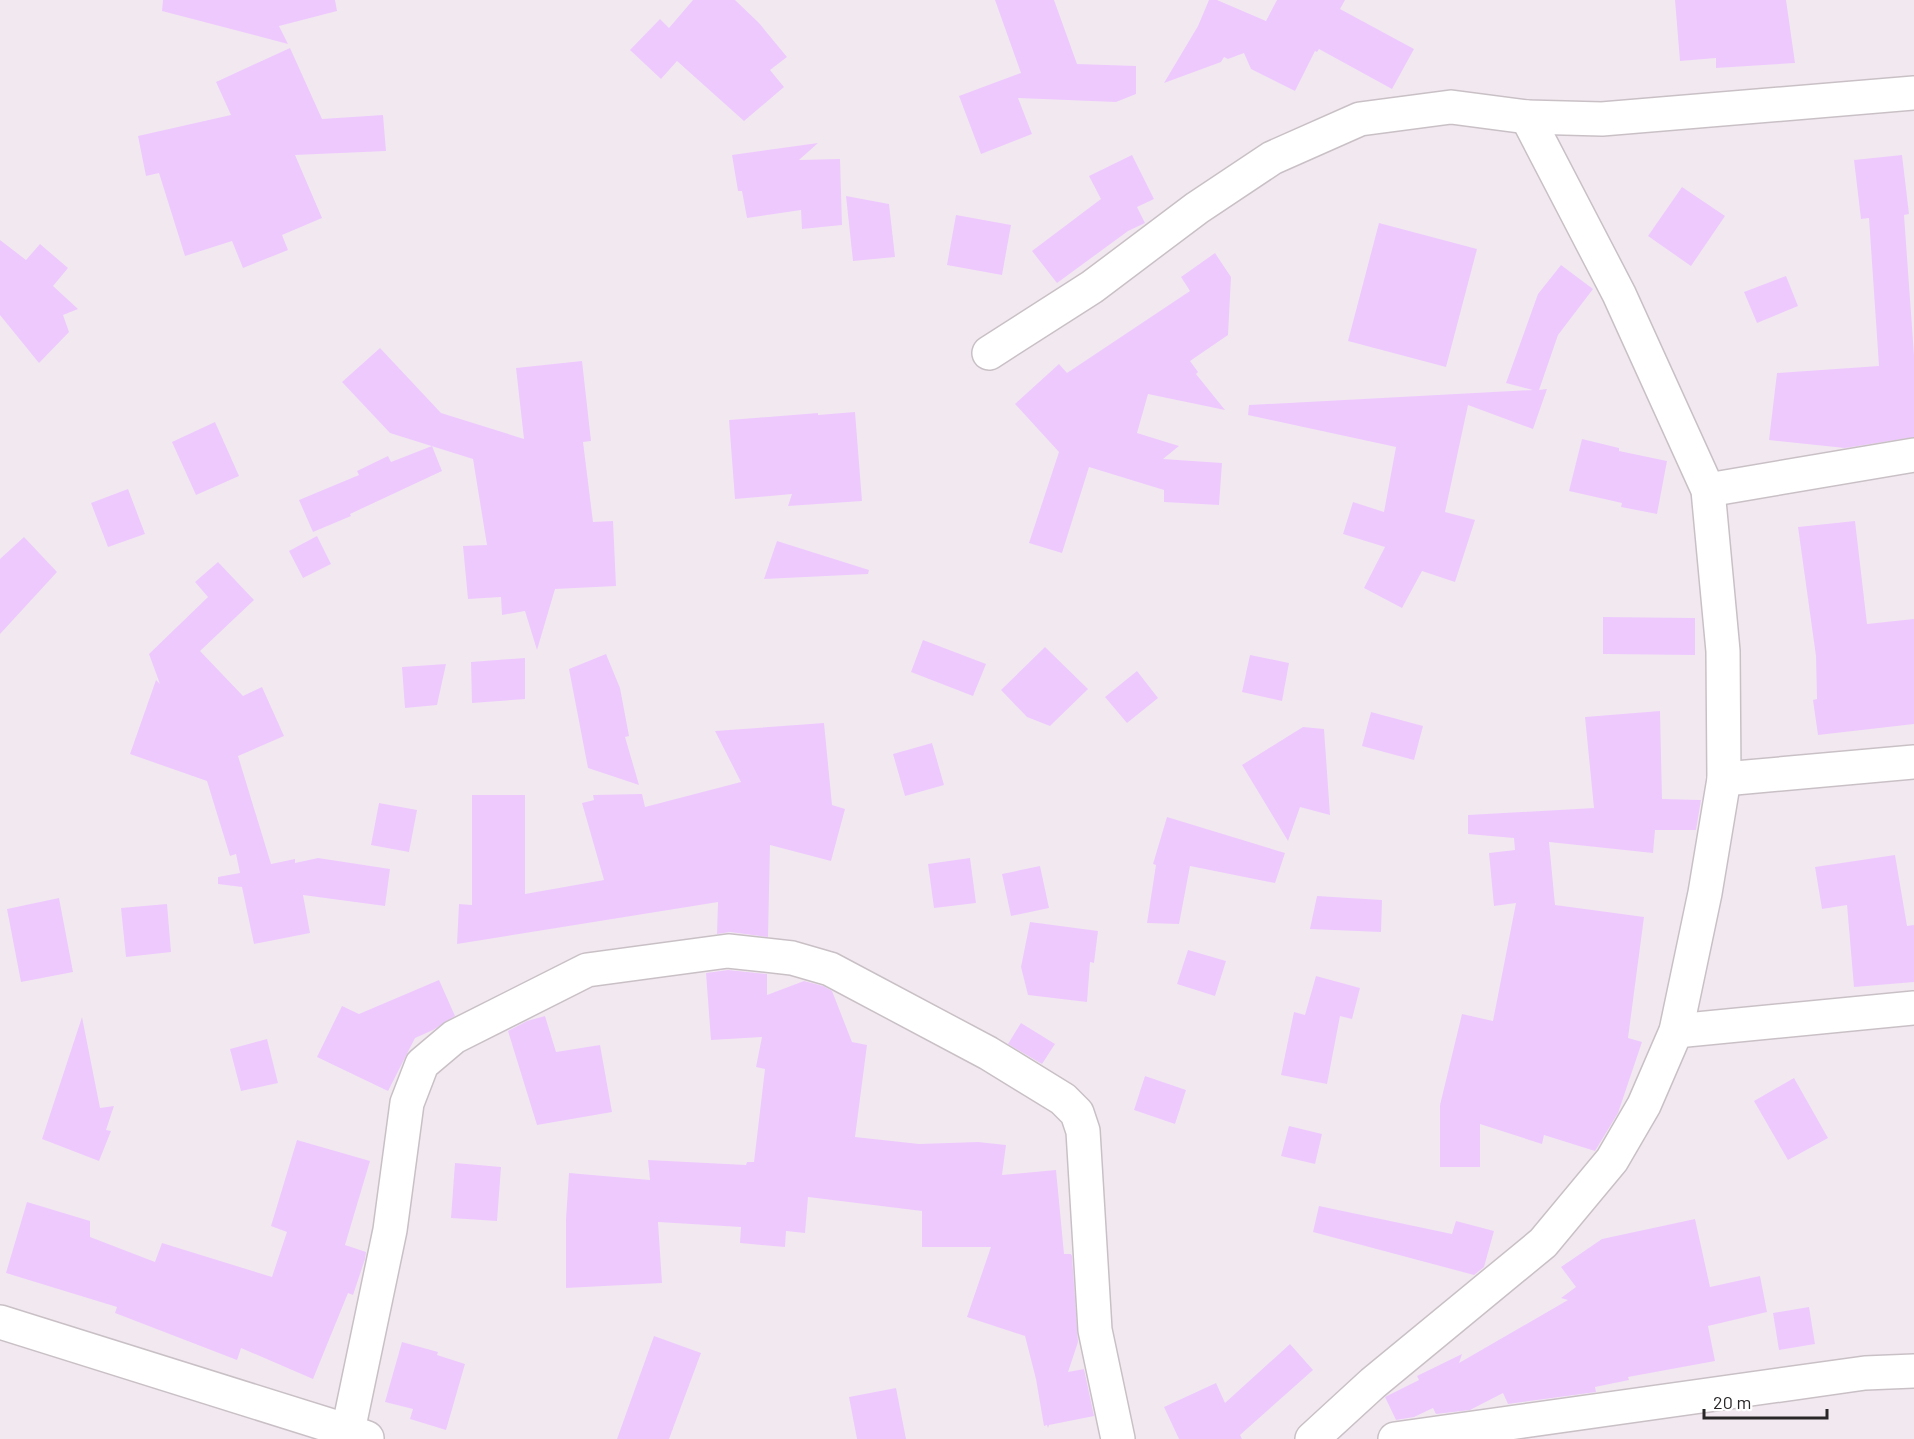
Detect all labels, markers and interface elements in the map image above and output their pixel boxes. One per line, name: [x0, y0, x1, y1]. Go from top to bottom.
scale bar: [1704, 1382, 1827, 1420]
text: 20 m: [1713, 1391, 1751, 1413]

